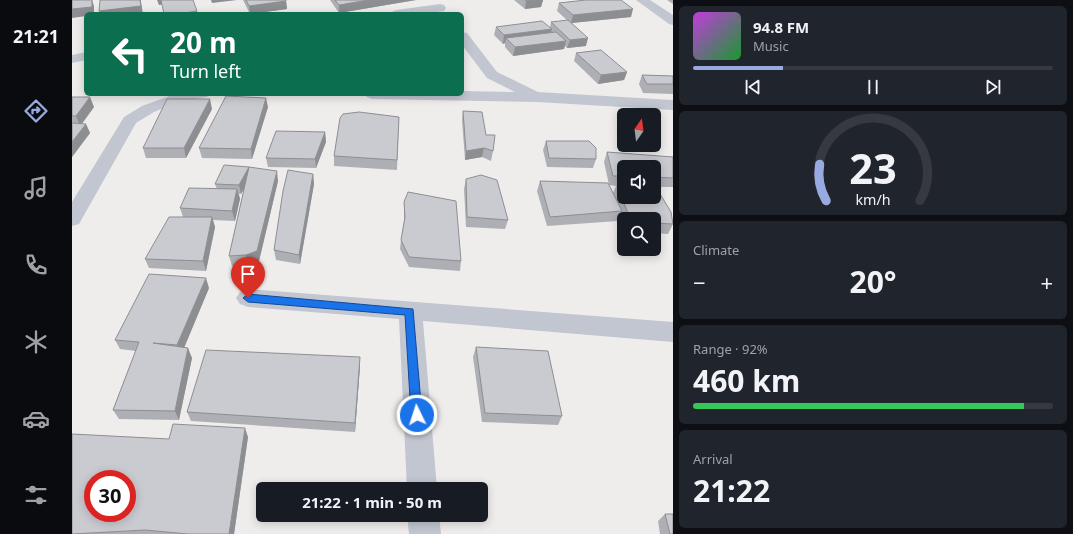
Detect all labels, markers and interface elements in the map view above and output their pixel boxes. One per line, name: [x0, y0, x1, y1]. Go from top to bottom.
text: 94.8 FM: [753, 17, 809, 37]
text: 20 m: [170, 23, 237, 61]
text: 21:21: [13, 24, 59, 48]
icon: left: [104, 28, 156, 80]
text: Music: [753, 37, 789, 55]
text: Turn left: [170, 59, 241, 83]
icon: previous: [742, 76, 764, 98]
icon: pause: [862, 76, 884, 98]
icon: next: [982, 76, 1004, 98]
icon: directions: [22, 97, 50, 125]
north arrow: [617, 108, 661, 152]
map controls: [617, 108, 661, 256]
text: 23: [849, 139, 897, 195]
button: sound: [617, 160, 661, 204]
icon: music: [22, 174, 50, 202]
text: km/h: [855, 189, 891, 208]
button: search: [617, 212, 661, 256]
text: Climate: [693, 241, 739, 259]
icon: phone: [22, 251, 50, 279]
pin: [231, 257, 265, 298]
text: 20°: [849, 261, 897, 302]
icon: arrive: [237, 263, 259, 285]
text: −: [693, 267, 706, 297]
text: +: [1040, 267, 1053, 297]
icon: climate: [22, 328, 50, 356]
text: Range · 92%: [693, 340, 768, 358]
text: 460 km: [693, 360, 800, 401]
position arrow: [396, 394, 438, 436]
icon: car: [22, 405, 50, 433]
text: Arrival: [693, 450, 733, 468]
speed limit sign: 30: [84, 470, 136, 522]
text: 21:22: [693, 470, 770, 511]
icon: filters: [22, 481, 50, 509]
text: 21:22 · 1 min · 50 m: [302, 492, 442, 512]

